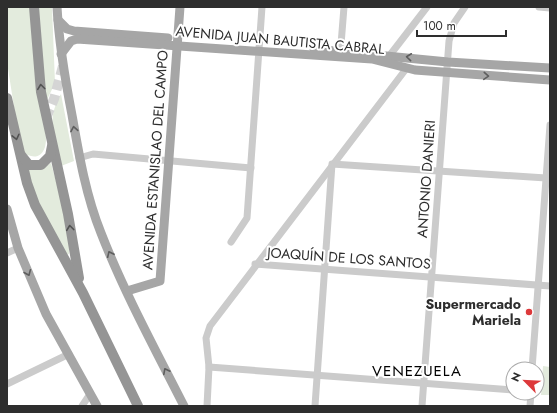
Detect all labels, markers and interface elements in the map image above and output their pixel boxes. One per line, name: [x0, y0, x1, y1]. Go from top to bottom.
scale bar: [417, 12, 506, 38]
text: 100 m: [423, 17, 456, 35]
street label: AVENIDA JUAN BAUTISTA CABRAL: [175, 21, 386, 59]
street label: AVENIDA ESTANISLAO DEL CAMPO: [137, 49, 173, 271]
one-way arrow: [406, 53, 412, 62]
one-way arrow: [483, 71, 489, 80]
one-way arrow: [36, 84, 45, 90]
street label: ANTONIO DANIERI: [412, 119, 440, 239]
one-way arrow: [70, 126, 79, 133]
one-way arrow: [11, 133, 19, 140]
one-way arrow: [66, 224, 75, 231]
street label: JOAQUÍN DE LOS SANTOS: [265, 242, 432, 274]
one-way arrow: [107, 250, 115, 258]
one-way arrow: [23, 268, 31, 276]
place label: Supermercado Mariela: [425, 294, 521, 330]
marker: Supermercado Mariela: [524, 307, 534, 317]
district label: VENEZUELA: [372, 360, 462, 382]
north arrow: [505, 361, 545, 401]
one-way arrow: [163, 368, 171, 375]
text: N: [507, 370, 525, 384]

